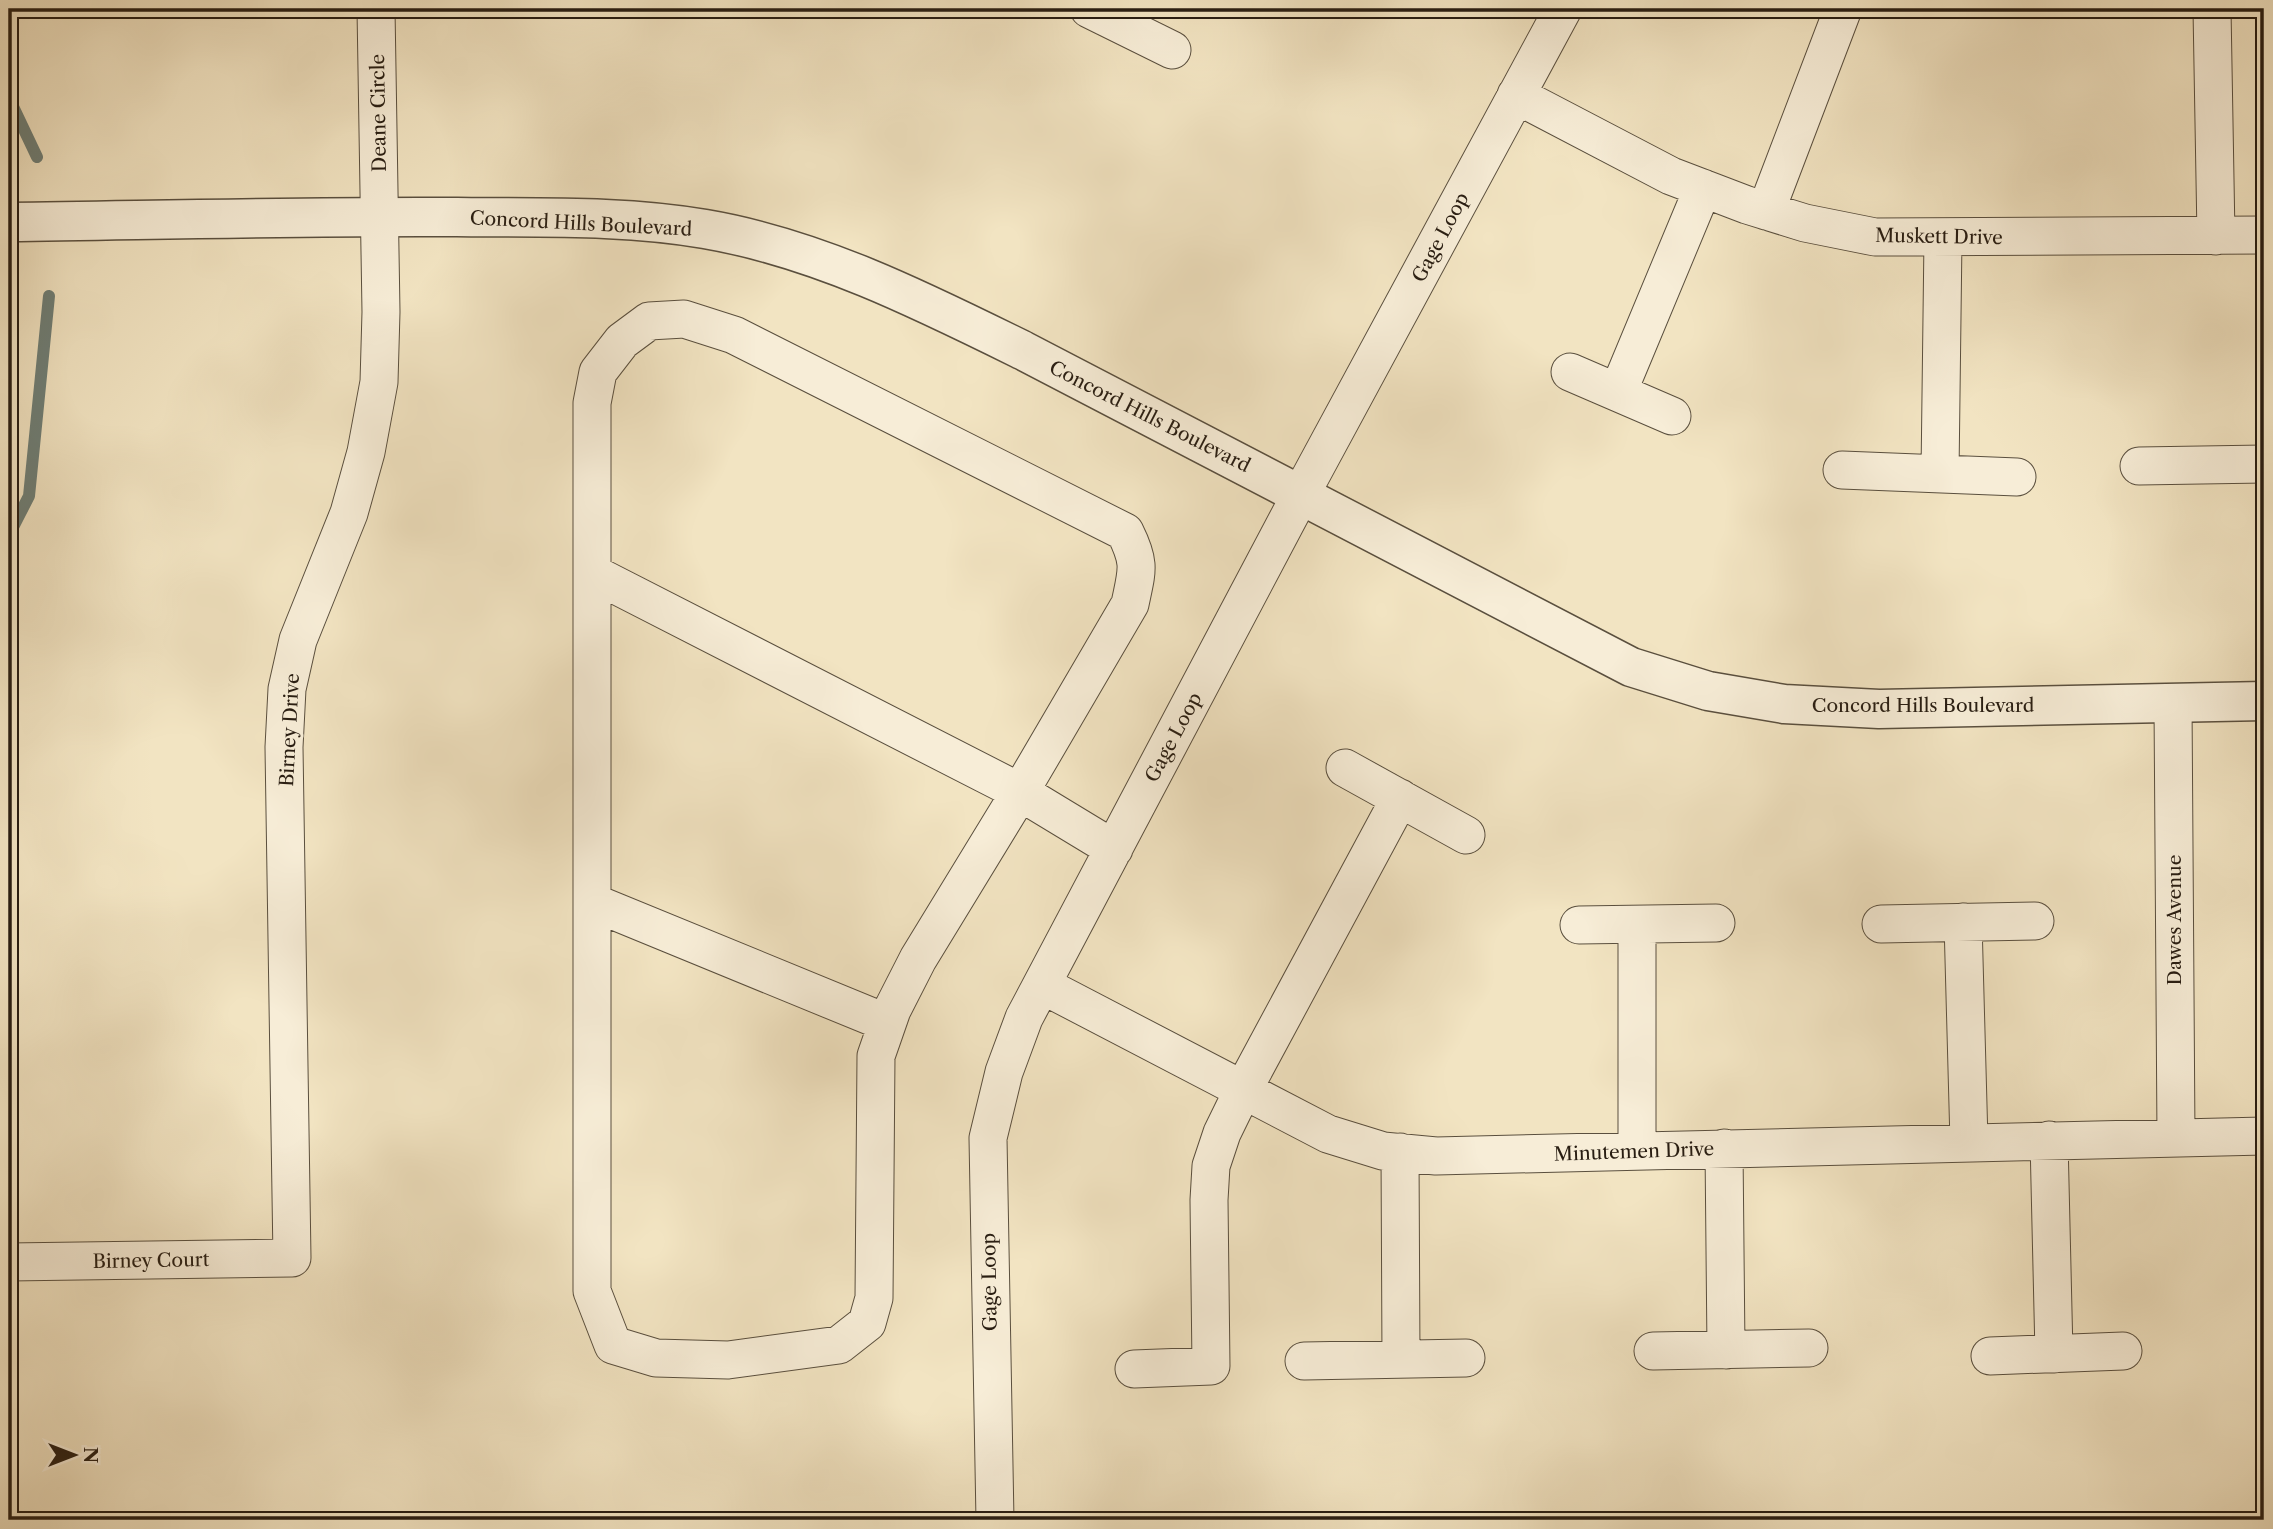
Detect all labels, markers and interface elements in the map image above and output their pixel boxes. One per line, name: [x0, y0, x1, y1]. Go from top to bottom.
street label: Deane Circle: [366, 54, 391, 172]
street label: Gage Loop: [1407, 188, 1474, 286]
street label: Concord Hills Boulevard: [469, 206, 693, 241]
street label: Muskett Drive: [1875, 224, 2003, 249]
street label: Concord Hills Boulevard: [1045, 356, 1255, 477]
street label: Birney Drive: [275, 673, 304, 787]
street label: Gage Loop: [1140, 688, 1207, 786]
street label: Concord Hills Boulevard: [1812, 694, 2035, 717]
street label: Dawes Avenue: [2163, 855, 2186, 985]
street label: Minutemen Drive: [1553, 1137, 1715, 1166]
street label: Gage Loop: [977, 1233, 1002, 1331]
street label: Birney Court: [92, 1248, 210, 1273]
north arrow: [38, 1420, 108, 1490]
text: N: [79, 1447, 102, 1463]

